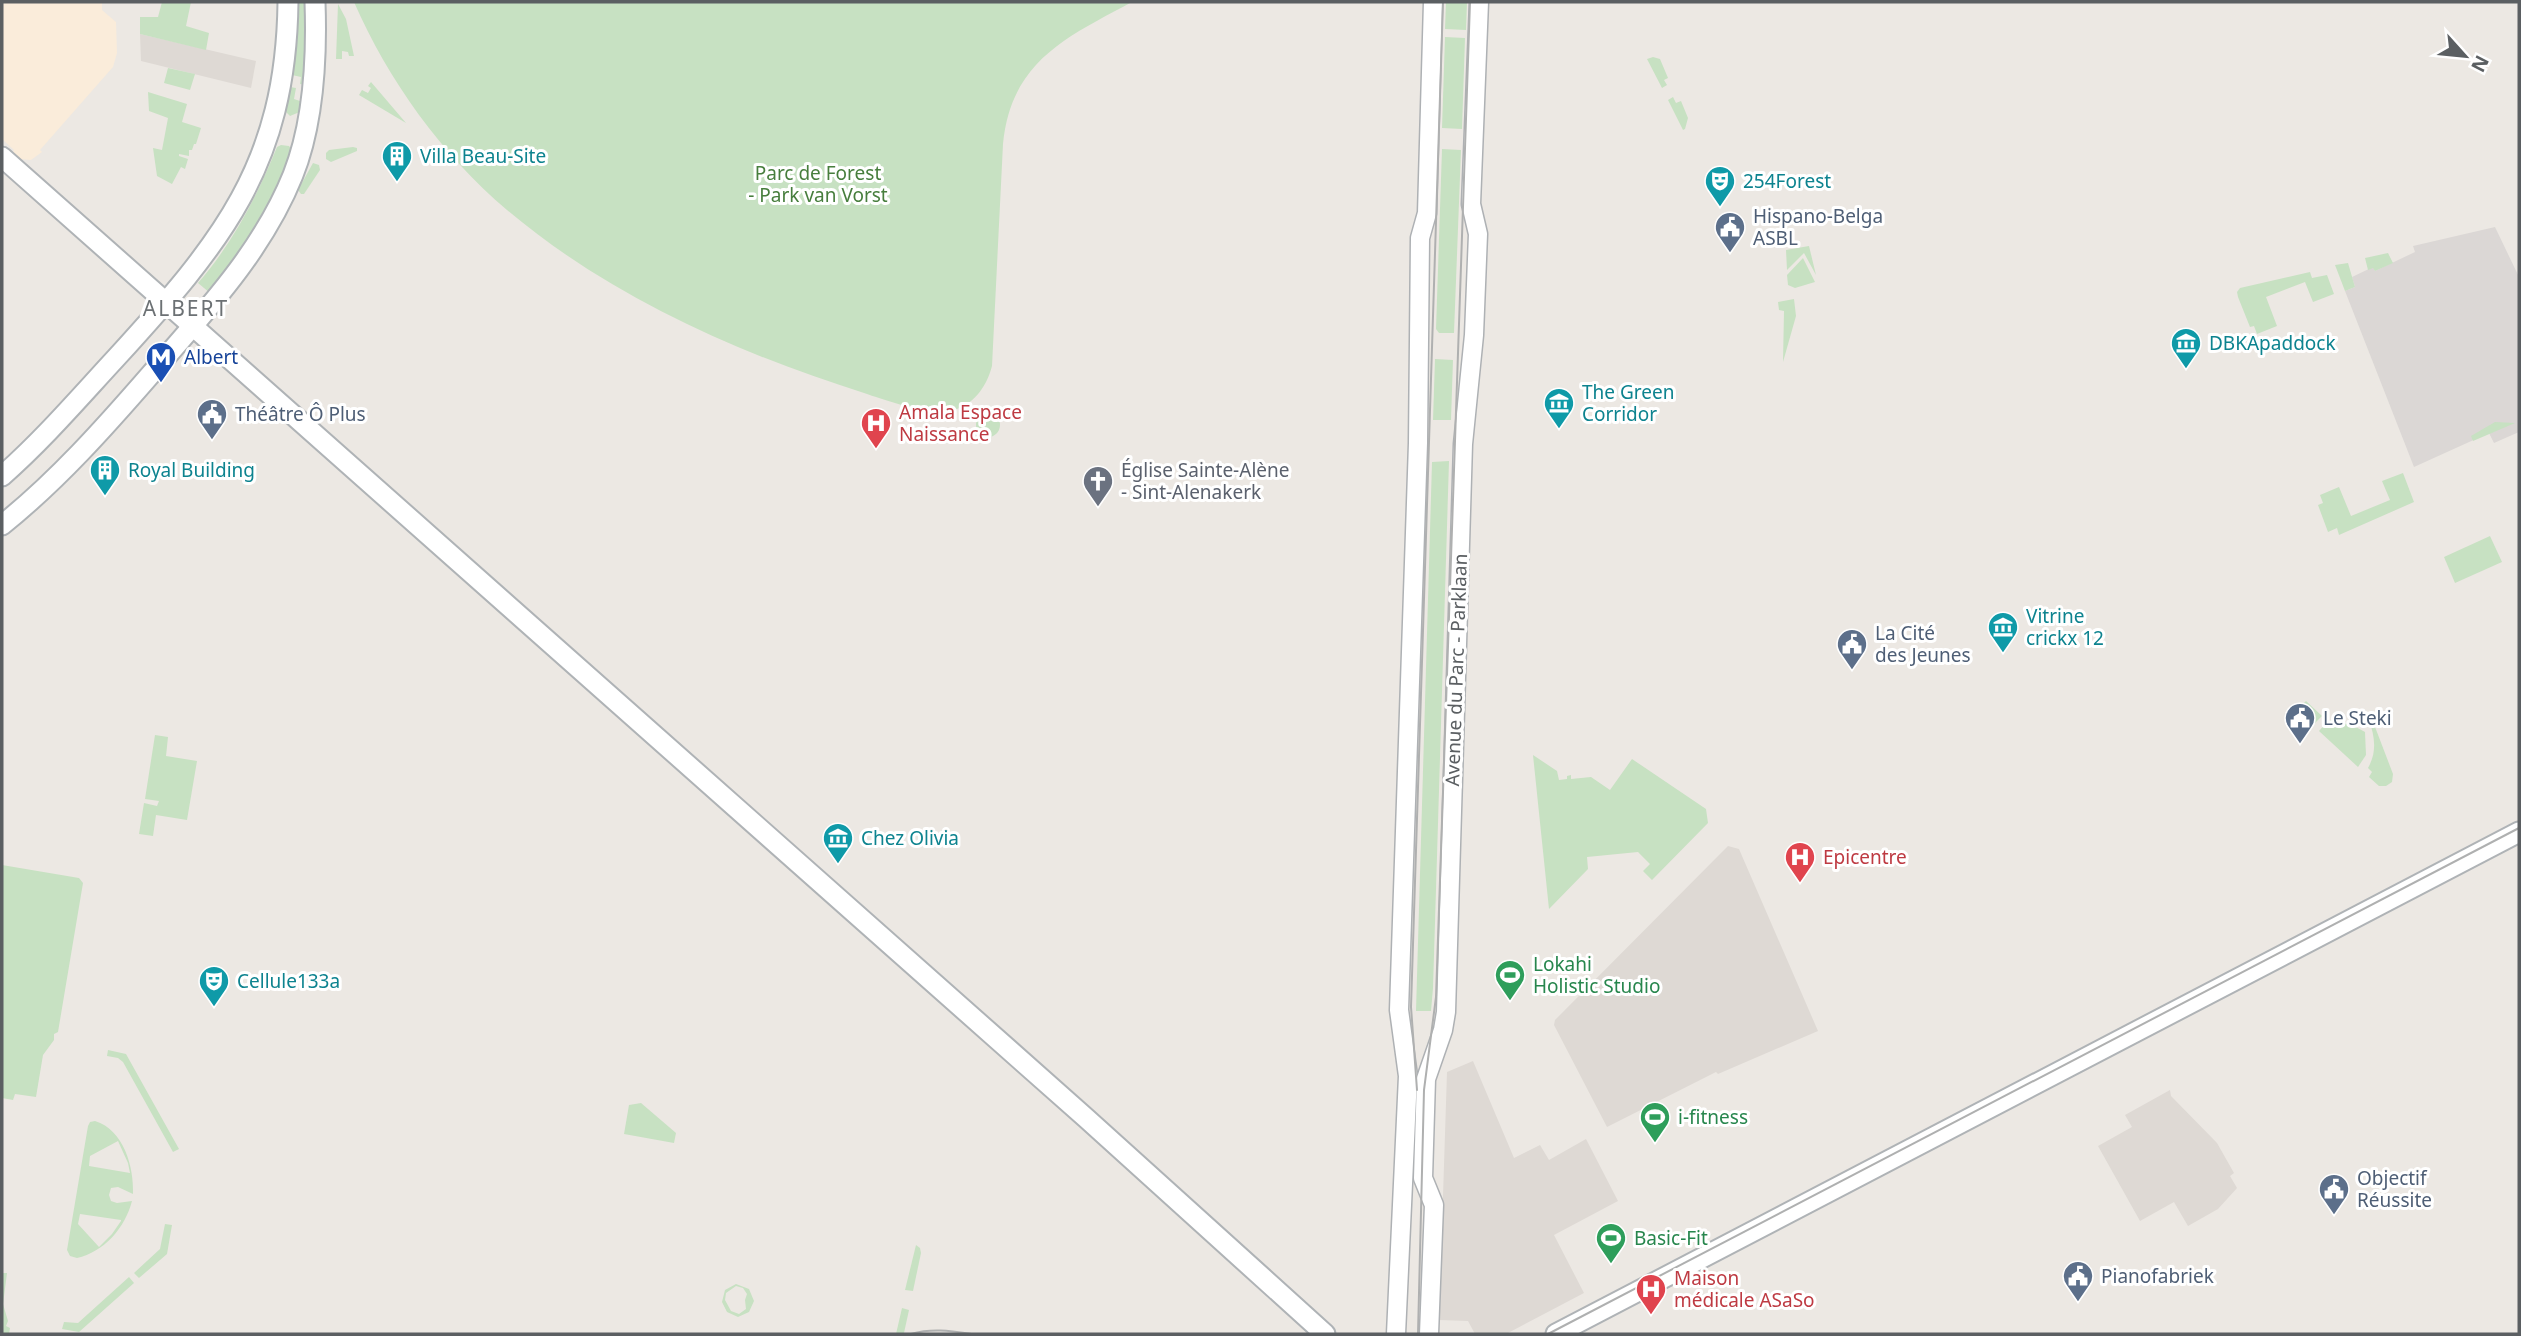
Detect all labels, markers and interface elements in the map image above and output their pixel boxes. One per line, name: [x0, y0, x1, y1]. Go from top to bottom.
north arrow: [2430, 21, 2500, 91]
text: N: [2465, 51, 2495, 77]
building icon: Villa Beau-Site: [380, 139, 414, 183]
place label: Villa Beau-Site: [420, 143, 546, 169]
park label: Parc de Forest - Park van Vorst: [748, 160, 888, 208]
theatre icon: 254Forest: [1703, 164, 1737, 208]
place label: 254Forest: [1743, 168, 1831, 194]
place label: Hispano-Belga ASBL: [1753, 203, 1883, 251]
public building icon: Hispano-Belga ASBL: [1713, 210, 1747, 254]
district label: ALBERT: [143, 294, 229, 322]
museum icon: DBKApaddock: [2169, 326, 2203, 370]
place label: DBKApaddock: [2209, 330, 2336, 356]
metro station icon: Albert: [144, 340, 178, 384]
place label: Albert: [184, 344, 238, 370]
place label: The Green Corridor: [1582, 379, 1674, 427]
museum icon: The Green Corridor: [1542, 386, 1576, 430]
public building icon: Théâtre Ô Plus: [195, 397, 229, 441]
place label: Amala Espace Naissance: [899, 399, 1022, 447]
place label: Théâtre Ô Plus: [235, 401, 366, 427]
hospital icon: Amala Espace Naissance: [859, 406, 893, 450]
building icon: Royal Building: [88, 453, 122, 497]
place label: Royal Building: [128, 457, 255, 483]
place label: Église Sainte-Alène - Sint-Alenakerk: [1121, 457, 1289, 505]
church icon: Église Sainte-Alène - Sint-Alenakerk: [1081, 464, 1115, 508]
street label: Avenue du Parc - Parklaan: [1439, 553, 1473, 787]
place label: Vitrine crickx 12: [2026, 603, 2104, 651]
museum icon: Vitrine crickx 12: [1986, 610, 2020, 654]
place label: La Cité des Jeunes: [1875, 620, 1971, 668]
public building icon: La Cité des Jeunes: [1835, 627, 1869, 671]
public building icon: Le Steki: [2283, 701, 2317, 745]
place label: Le Steki: [2323, 705, 2392, 731]
museum icon: Chez Olivia: [821, 821, 855, 865]
place label: Chez Olivia: [861, 825, 959, 851]
hospital icon: Epicentre: [1783, 840, 1817, 884]
place label: Epicentre: [1823, 844, 1907, 870]
place label: Lokahi Holistic Studio: [1533, 951, 1660, 999]
sports icon: Lokahi Holistic Studio: [1493, 958, 1527, 1002]
theatre icon: Cellule133a: [197, 964, 231, 1008]
place label: Cellule133a: [237, 968, 340, 994]
sports icon: i-fitness: [1638, 1100, 1672, 1144]
place label: i-fitness: [1678, 1104, 1748, 1130]
place label: Objectif Réussite: [2357, 1165, 2432, 1213]
public building icon: Objectif Réussite: [2317, 1172, 2351, 1216]
sports icon: Basic-Fit: [1594, 1221, 1628, 1265]
place label: Basic-Fit: [1634, 1225, 1708, 1251]
public building icon: Pianofabriek: [2061, 1259, 2095, 1303]
place label: Pianofabriek: [2101, 1263, 2214, 1289]
place label: Maison médicale ASaSo: [1674, 1265, 1815, 1313]
hospital icon: Maison médicale ASaSo: [1634, 1272, 1668, 1316]

